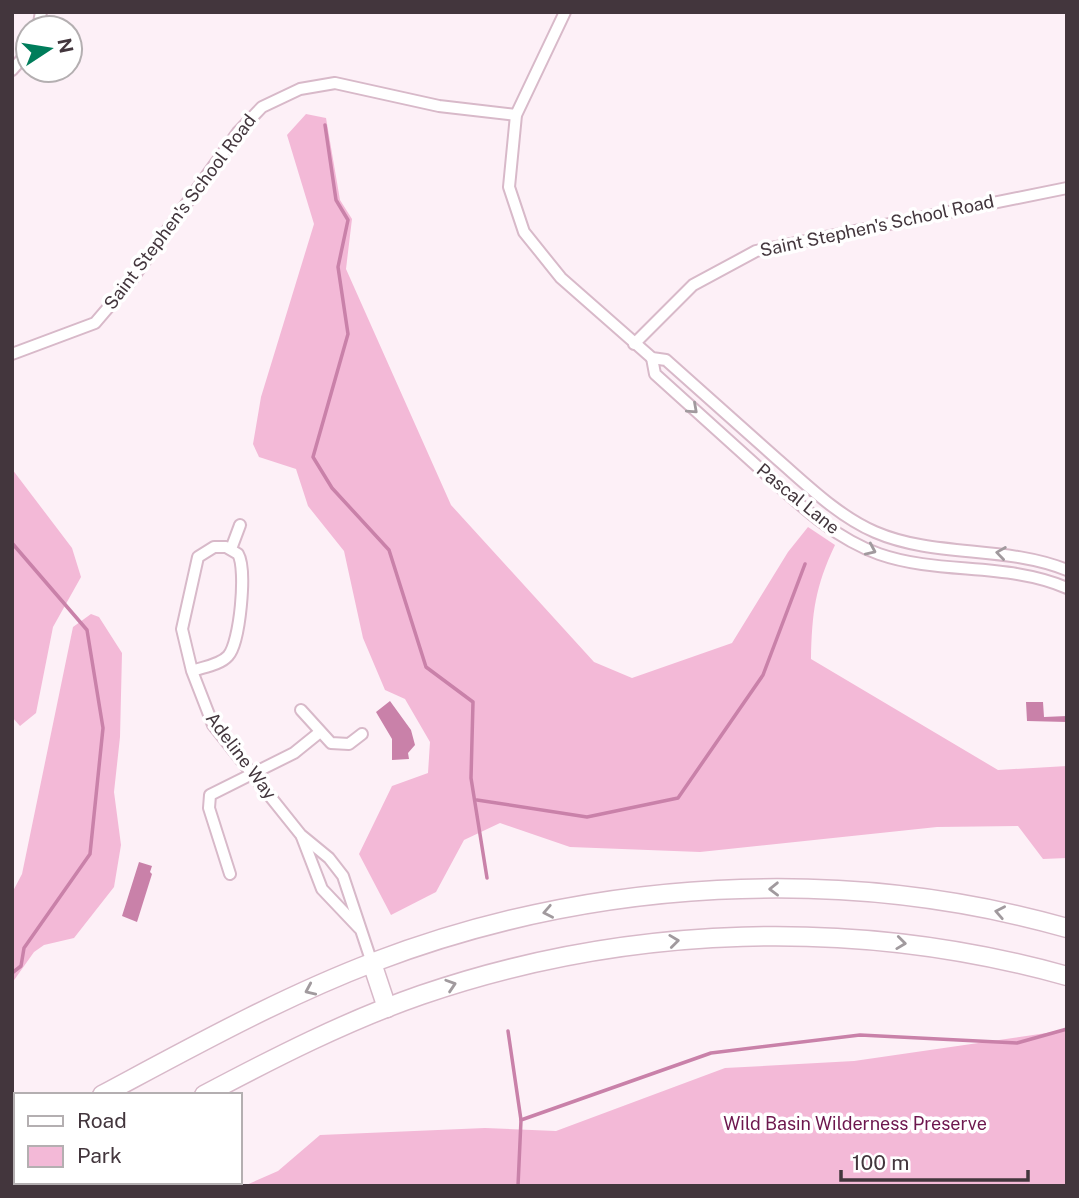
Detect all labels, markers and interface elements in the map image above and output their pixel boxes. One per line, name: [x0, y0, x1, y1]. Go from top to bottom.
north arrow: [14, 14, 84, 84]
text: N: [53, 36, 78, 55]
street label: Saint Stephen's School Road: [99, 110, 260, 313]
street label: Saint Stephen's School Road: [758, 190, 996, 261]
one-way arrow: [685, 401, 698, 413]
street label: Pascal Lane: [753, 459, 844, 538]
one-way arrow: [864, 541, 876, 555]
one-way arrow: [995, 546, 1007, 561]
street label: Adeline Way: [202, 708, 281, 804]
one-way arrow: [769, 881, 779, 897]
one-way arrow: [542, 903, 554, 918]
one-way arrow: [994, 906, 1006, 921]
one-way arrow: [668, 934, 680, 949]
one-way arrow: [895, 936, 907, 951]
one-way arrow: [445, 979, 457, 993]
one-way arrow: [305, 982, 317, 996]
legend: [14, 1093, 242, 1184]
text: Road: [77, 1108, 127, 1133]
park label: Wild Basin Wilderness Preserve: [723, 1113, 987, 1134]
scale bar: [841, 1138, 1028, 1182]
text: Park: [77, 1143, 122, 1168]
text: 100 m: [852, 1150, 909, 1175]

